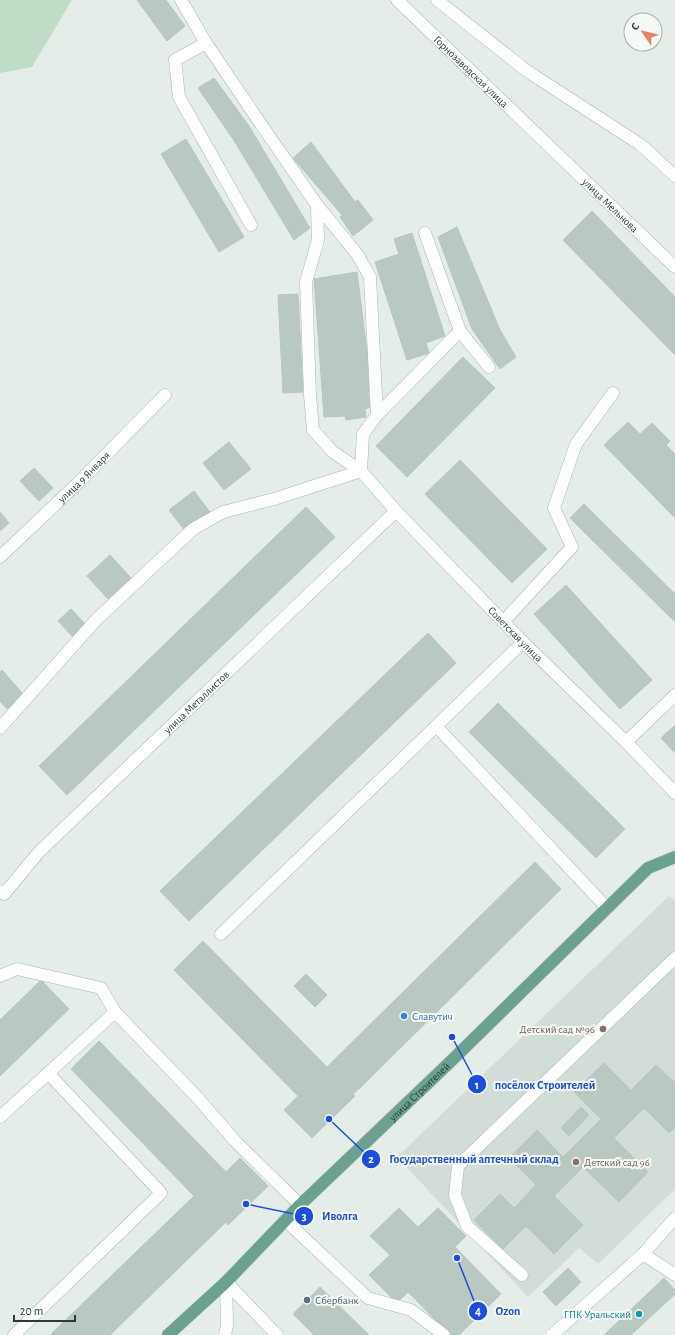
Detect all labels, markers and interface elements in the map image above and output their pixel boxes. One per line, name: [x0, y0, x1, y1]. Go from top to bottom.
north arrow: [623, 12, 663, 52]
text: С: [629, 21, 641, 32]
street label: Горнозаводская улица: [432, 33, 511, 109]
street label: улица Мельнова: [580, 175, 641, 234]
street label: улица 9 Января: [55, 449, 112, 505]
street label: Советская улица: [486, 604, 545, 663]
street label: улица Металлистов: [161, 668, 231, 736]
marker: Славутич: [399, 1011, 409, 1021]
place label: Славутич: [412, 1011, 453, 1022]
place label: Детский сад №96: [520, 1024, 595, 1035]
marker: Детский сад №96: [598, 1024, 608, 1034]
street label: улица Строителей: [386, 1060, 452, 1124]
callout: посёлок Строителей: [467, 1072, 603, 1096]
text: 1: [475, 1079, 479, 1091]
text: посёлок Строителей: [495, 1079, 595, 1091]
callout: Государственный аптечный склад: [361, 1147, 567, 1171]
text: 2: [368, 1153, 374, 1165]
text: Государственный аптечный склад: [389, 1153, 559, 1166]
marker: Детский сад 96: [571, 1157, 581, 1167]
place label: Детский сад 96: [584, 1157, 650, 1168]
callout: Иволга: [294, 1204, 366, 1228]
text: 3: [301, 1210, 307, 1222]
text: Иволга: [322, 1210, 358, 1222]
marker: Сбербанк: [302, 1295, 312, 1305]
place label: Сбербанк: [315, 1295, 359, 1306]
scale bar: [14, 1297, 75, 1323]
callout: Ozon: [468, 1299, 529, 1323]
text: 20 m: [20, 1305, 43, 1317]
text: 4: [475, 1305, 481, 1317]
text: Ozon: [496, 1305, 520, 1317]
place label: ГПК Уральский: [564, 1309, 631, 1320]
marker: ГПК Уральский: [634, 1309, 644, 1319]

